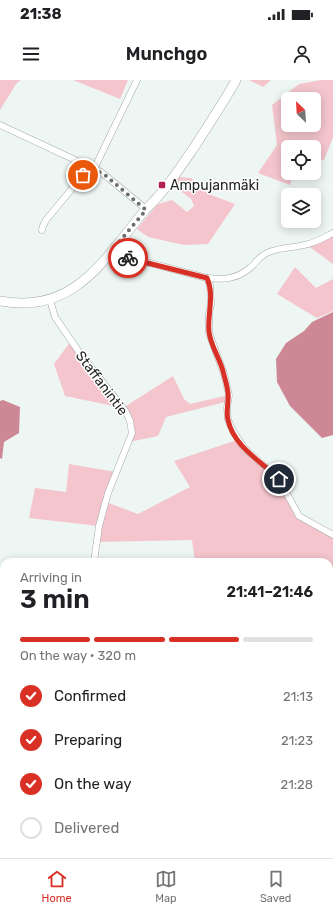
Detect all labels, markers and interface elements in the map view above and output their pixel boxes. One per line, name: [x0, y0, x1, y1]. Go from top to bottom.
text: 21:38: [20, 5, 62, 23]
icon: menu: [20, 43, 42, 65]
text: Munchgo: [126, 43, 207, 65]
icon: person: [291, 43, 313, 65]
north arrow: [281, 92, 321, 132]
map controls: [281, 92, 321, 228]
button: locate: [281, 140, 321, 180]
pin: [66, 158, 100, 192]
icon: bag: [72, 164, 94, 186]
place label: Ampujanmäki: [170, 177, 259, 194]
marker: Ampujanmäki: [157, 180, 167, 190]
button: layers: [281, 188, 321, 228]
courier: [108, 238, 148, 278]
icon: bike: [117, 247, 139, 269]
street label: Staffanintie: [72, 348, 131, 419]
pin: [262, 462, 296, 496]
icon: home: [268, 468, 290, 490]
text: Arriving in: [20, 570, 82, 585]
text: 21:41–21:46: [227, 583, 313, 601]
text: 3 min: [20, 584, 90, 615]
text: On the way · 320 m: [20, 648, 136, 663]
icon: check: [20, 685, 42, 707]
text: Confirmed: [54, 687, 126, 705]
text: 21:13: [283, 689, 313, 704]
icon: check: [20, 729, 42, 751]
text: Preparing: [54, 731, 122, 749]
text: 21:23: [281, 733, 313, 748]
icon: check: [20, 773, 42, 795]
text: On the way: [54, 775, 132, 793]
text: 21:28: [281, 777, 313, 792]
text: Delivered: [54, 819, 119, 837]
tab: Home: [42, 868, 72, 905]
tab: Map: [155, 868, 177, 905]
tab: Saved: [260, 868, 291, 905]

